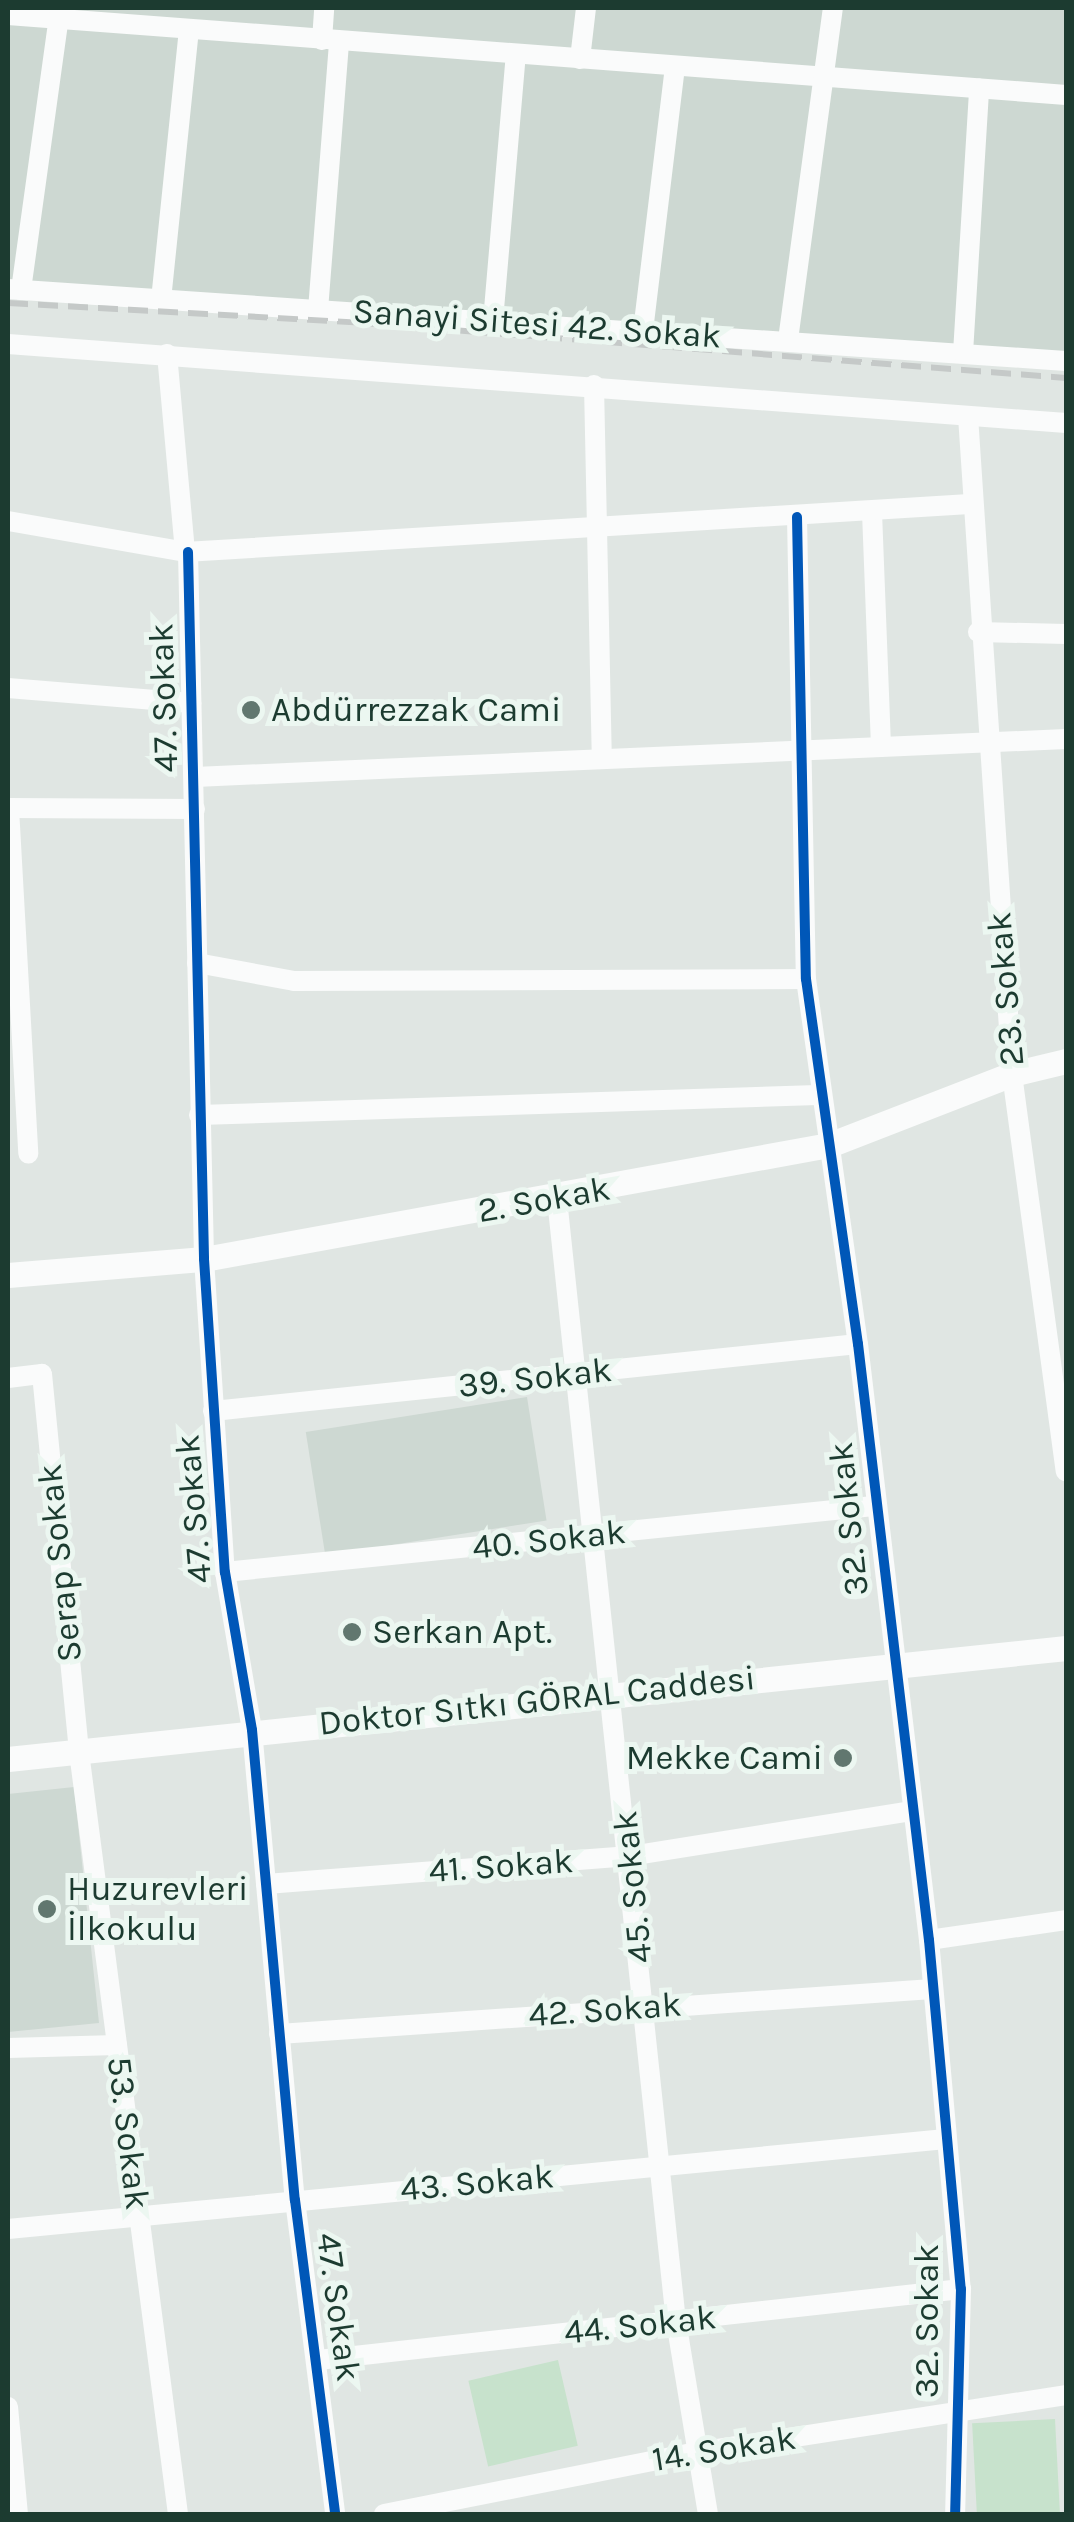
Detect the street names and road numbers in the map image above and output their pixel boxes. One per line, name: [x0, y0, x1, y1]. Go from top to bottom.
street label: Sanayi Sitesi 42. Sokak: [351, 290, 723, 358]
street label: 47. Sokak: [140, 623, 188, 773]
street label: 23. Sokak: [978, 910, 1034, 1068]
street label: 2. Sokak: [474, 1168, 614, 1232]
street label: 39. Sokak: [456, 1349, 614, 1407]
street label: 47. Sokak: [167, 1433, 221, 1585]
street label: 32. Sokak: [820, 1440, 878, 1598]
street label: Serap Sokak: [29, 1462, 91, 1664]
street label: 40. Sokak: [470, 1511, 628, 1569]
street label: Doktor Sıtkı GÖRAL Caddesi: [317, 1657, 757, 1745]
street label: 45. Sokak: [604, 1809, 662, 1965]
street label: 41. Sokak: [427, 1840, 575, 1892]
street label: 42. Sokak: [527, 1984, 683, 2036]
street label: 53. Sokak: [98, 2054, 158, 2212]
street label: 43. Sokak: [399, 2155, 555, 2211]
street label: 47. Sokak: [307, 2230, 369, 2384]
street label: 32. Sokak: [906, 2244, 948, 2398]
street label: 44. Sokak: [562, 2296, 718, 2354]
street label: 14. Sokak: [649, 2417, 799, 2481]

